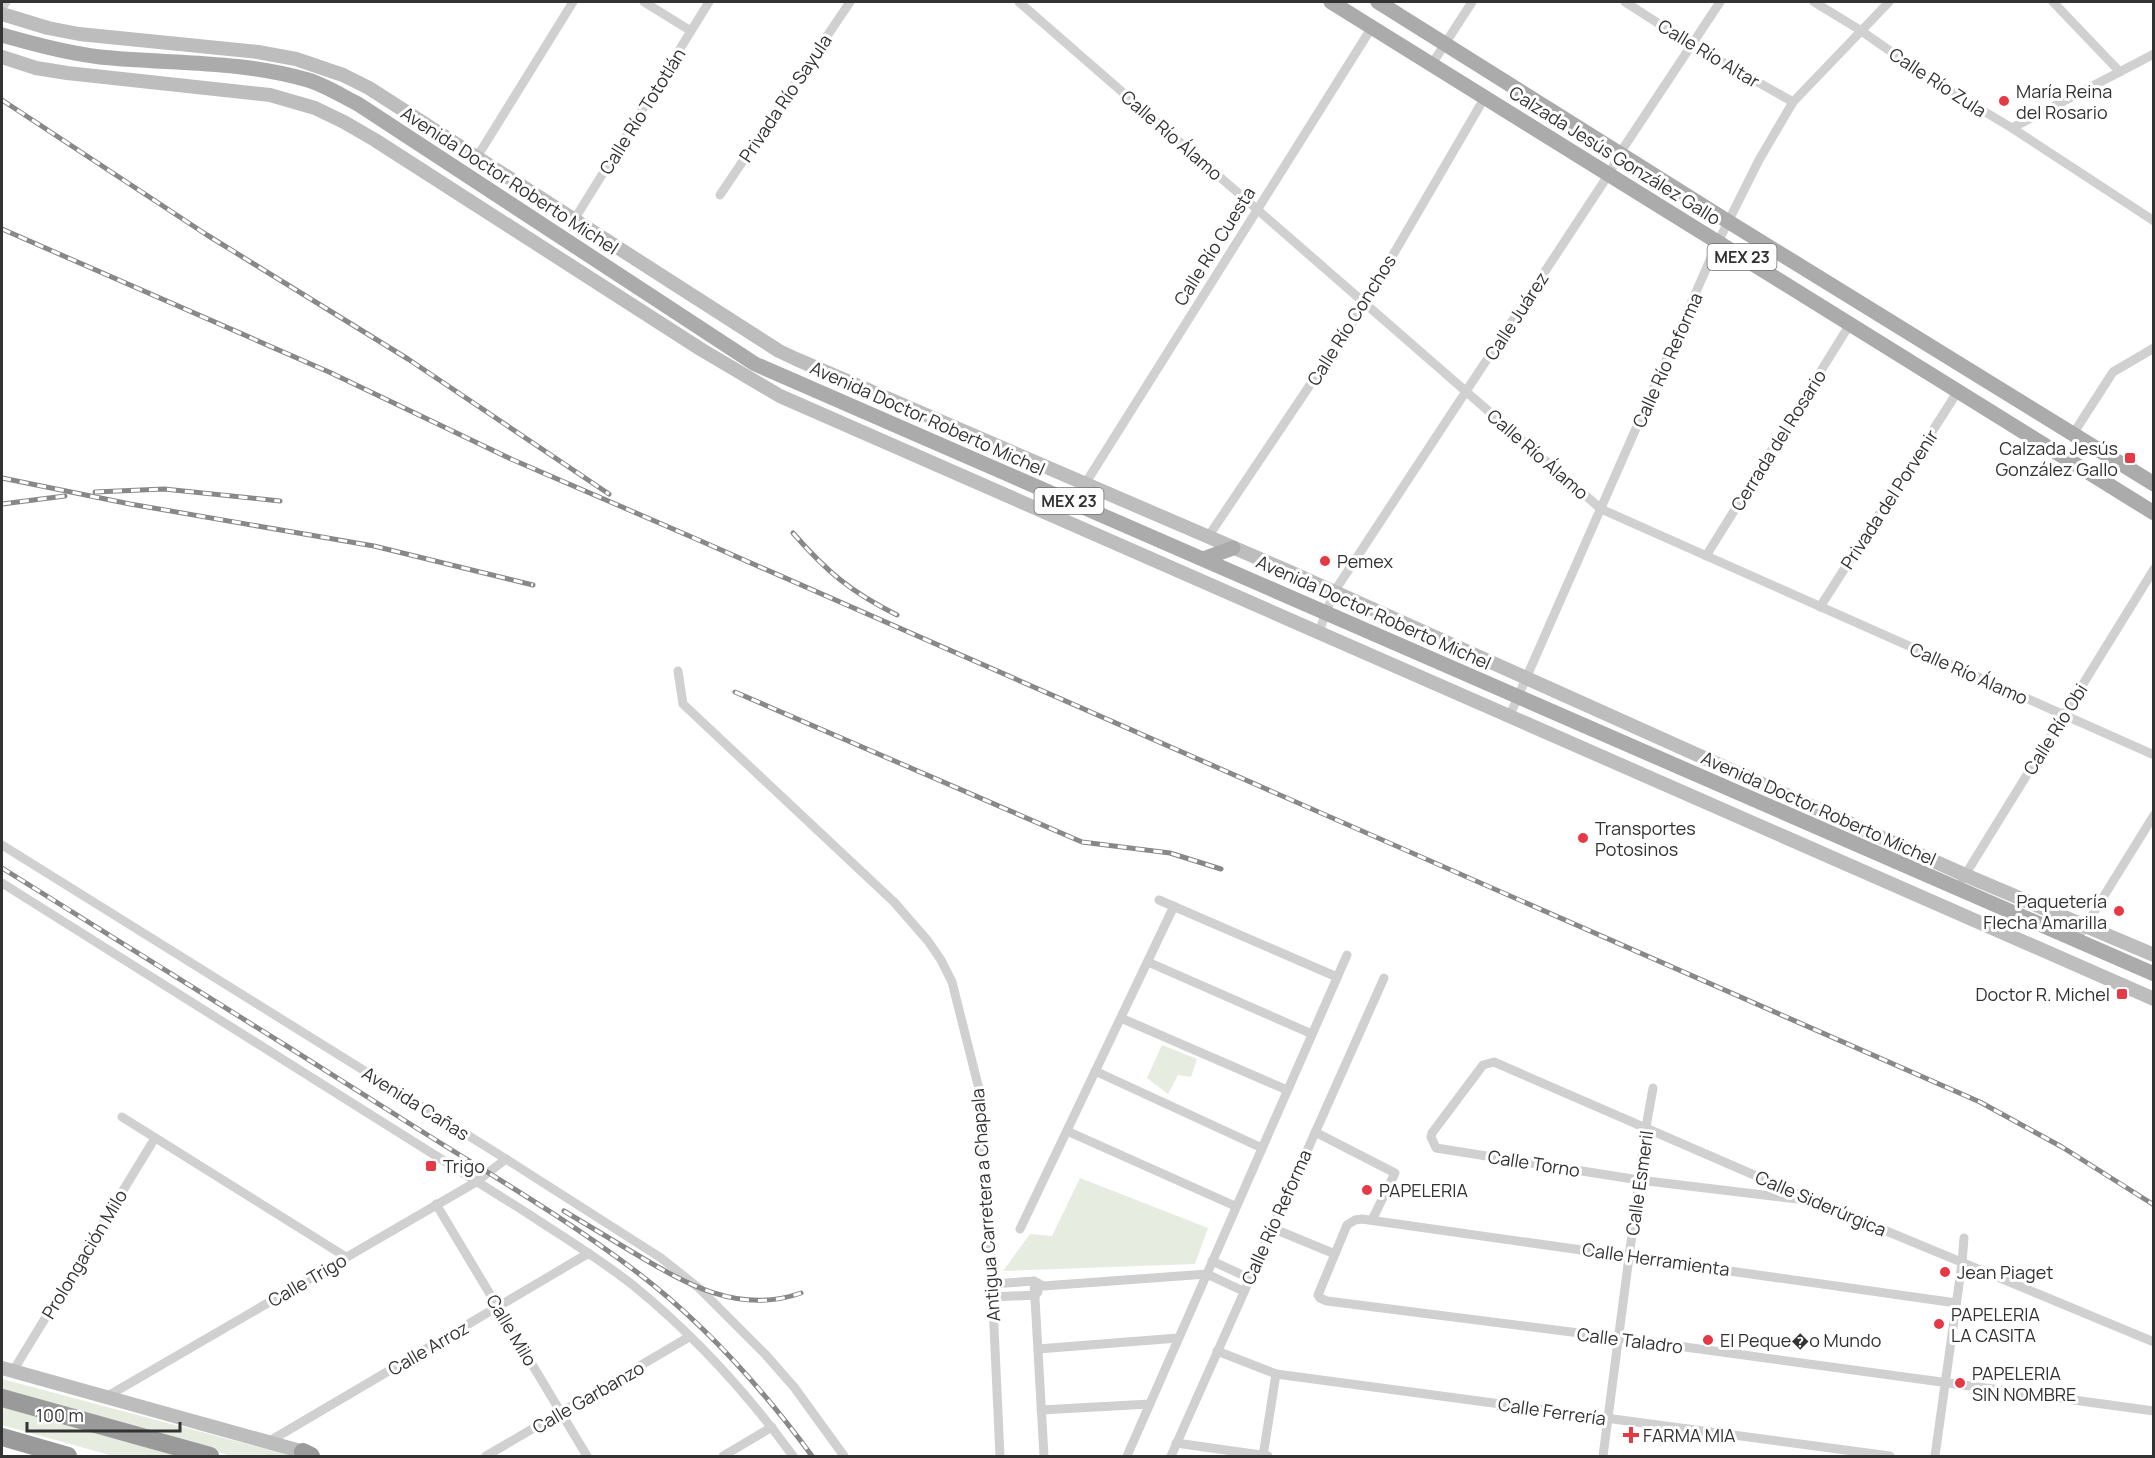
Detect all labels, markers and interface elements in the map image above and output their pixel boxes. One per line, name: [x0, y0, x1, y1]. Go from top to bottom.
street label: Calle Río Altar: [1654, 13, 1765, 93]
street label: Privada Río Sayula: [733, 29, 837, 167]
street label: Calle Río Zula: [1885, 42, 1991, 122]
street label: Calle Río Tototlán: [593, 43, 691, 179]
place label: María Reina del Rosario: [2016, 79, 2112, 124]
street label: Calzada Jesús González Gallo: [1505, 80, 1725, 230]
street label: Calle Río Álamo: [1116, 84, 1228, 186]
marker: María Reina del Rosario: [1997, 94, 2011, 108]
street label: Avenida Doctor Roberto Michel: [397, 101, 623, 259]
street label: Calle Río Cuesta: [1168, 182, 1260, 310]
road number: MEX 23: [1708, 244, 1776, 270]
street label: Calle Río Conchos: [1301, 250, 1401, 390]
street label: Calle Juárez: [1478, 267, 1554, 365]
street label: Calle Río Reforma: [1626, 289, 1708, 431]
street label: Avenida Doctor Roberto Michel: [807, 355, 1049, 481]
street label: Cerrada del Rosario: [1725, 365, 1831, 515]
street label: Calle Río Álamo: [1482, 403, 1594, 505]
street label: Privada del Porvenir: [1835, 424, 1943, 573]
place label: Calzada Jesús González Gallo: [1995, 436, 2118, 481]
marker: Calzada Jesús González Gallo: [2123, 451, 2137, 465]
road number: MEX 23: [1034, 488, 1104, 514]
street label: Avenida Doctor Roberto Michel: [1253, 549, 1495, 675]
place label: Pemex: [1337, 549, 1393, 573]
marker: Pemex: [1318, 554, 1332, 568]
street label: Calle Río Álamo: [1906, 636, 2032, 710]
street label: Calle Río Obi: [2018, 679, 2092, 779]
street label: Avenida Doctor Roberto Michel: [1698, 745, 1940, 871]
place label: Transportes Potosinos: [1595, 816, 1696, 861]
marker: Transportes Potosinos: [1576, 831, 1590, 845]
place label: Paquetería Flecha Amarilla: [1983, 889, 2107, 934]
marker: Paquetería Flecha Amarilla: [2112, 904, 2126, 918]
place label: Doctor R. Michel: [1975, 982, 2110, 1006]
marker: Doctor R. Michel: [2115, 987, 2129, 1001]
street label: Avenida Cañas: [358, 1061, 474, 1145]
street label: Antigua Carretera a Chapala: [965, 1088, 1005, 1322]
street label: Calle Esmeril: [1620, 1129, 1658, 1237]
street label: Calle Torno: [1486, 1144, 1582, 1182]
street label: Calle Río Reforma: [1235, 1146, 1317, 1288]
place label: Trigo: [443, 1154, 485, 1178]
marker: Trigo: [424, 1159, 438, 1173]
street label: Calle Siderúrgica: [1752, 1165, 1890, 1241]
place label: PAPELERIA: [1379, 1178, 1469, 1202]
marker: PAPELERIA: [1360, 1183, 1374, 1197]
street label: Prolongación Milo: [36, 1185, 132, 1323]
street label: Calle Herramienta: [1581, 1237, 1731, 1281]
street label: Calle Trigo: [263, 1248, 351, 1312]
place label: Jean Piaget: [1957, 1260, 2053, 1284]
marker: Jean Piaget: [1938, 1265, 1952, 1279]
street label: Calle Milo: [481, 1290, 543, 1370]
place label: PAPELERIA LA CASITA: [1951, 1302, 2041, 1347]
street label: Calle Arroz: [383, 1315, 473, 1381]
marker: PAPELERIA LA CASITA: [1932, 1317, 1946, 1331]
street label: Calle Taladro: [1576, 1322, 1684, 1358]
place label: El Peque�o Mundo: [1720, 1328, 1881, 1352]
marker: El Peque�o Mundo: [1701, 1333, 1715, 1347]
street label: Calle Garbanzo: [528, 1355, 648, 1439]
place label: PAPELERIA SIN NOMBRE: [1972, 1361, 2076, 1406]
marker: PAPELERIA SIN NOMBRE: [1953, 1376, 1967, 1390]
street label: Calle Ferrería: [1496, 1392, 1608, 1430]
scale bar: [27, 1395, 180, 1433]
text: 100 m: [36, 1403, 84, 1427]
place label: FARMA MIA: [1643, 1423, 1736, 1447]
marker: FARMA MIA: [1624, 1428, 1638, 1442]

